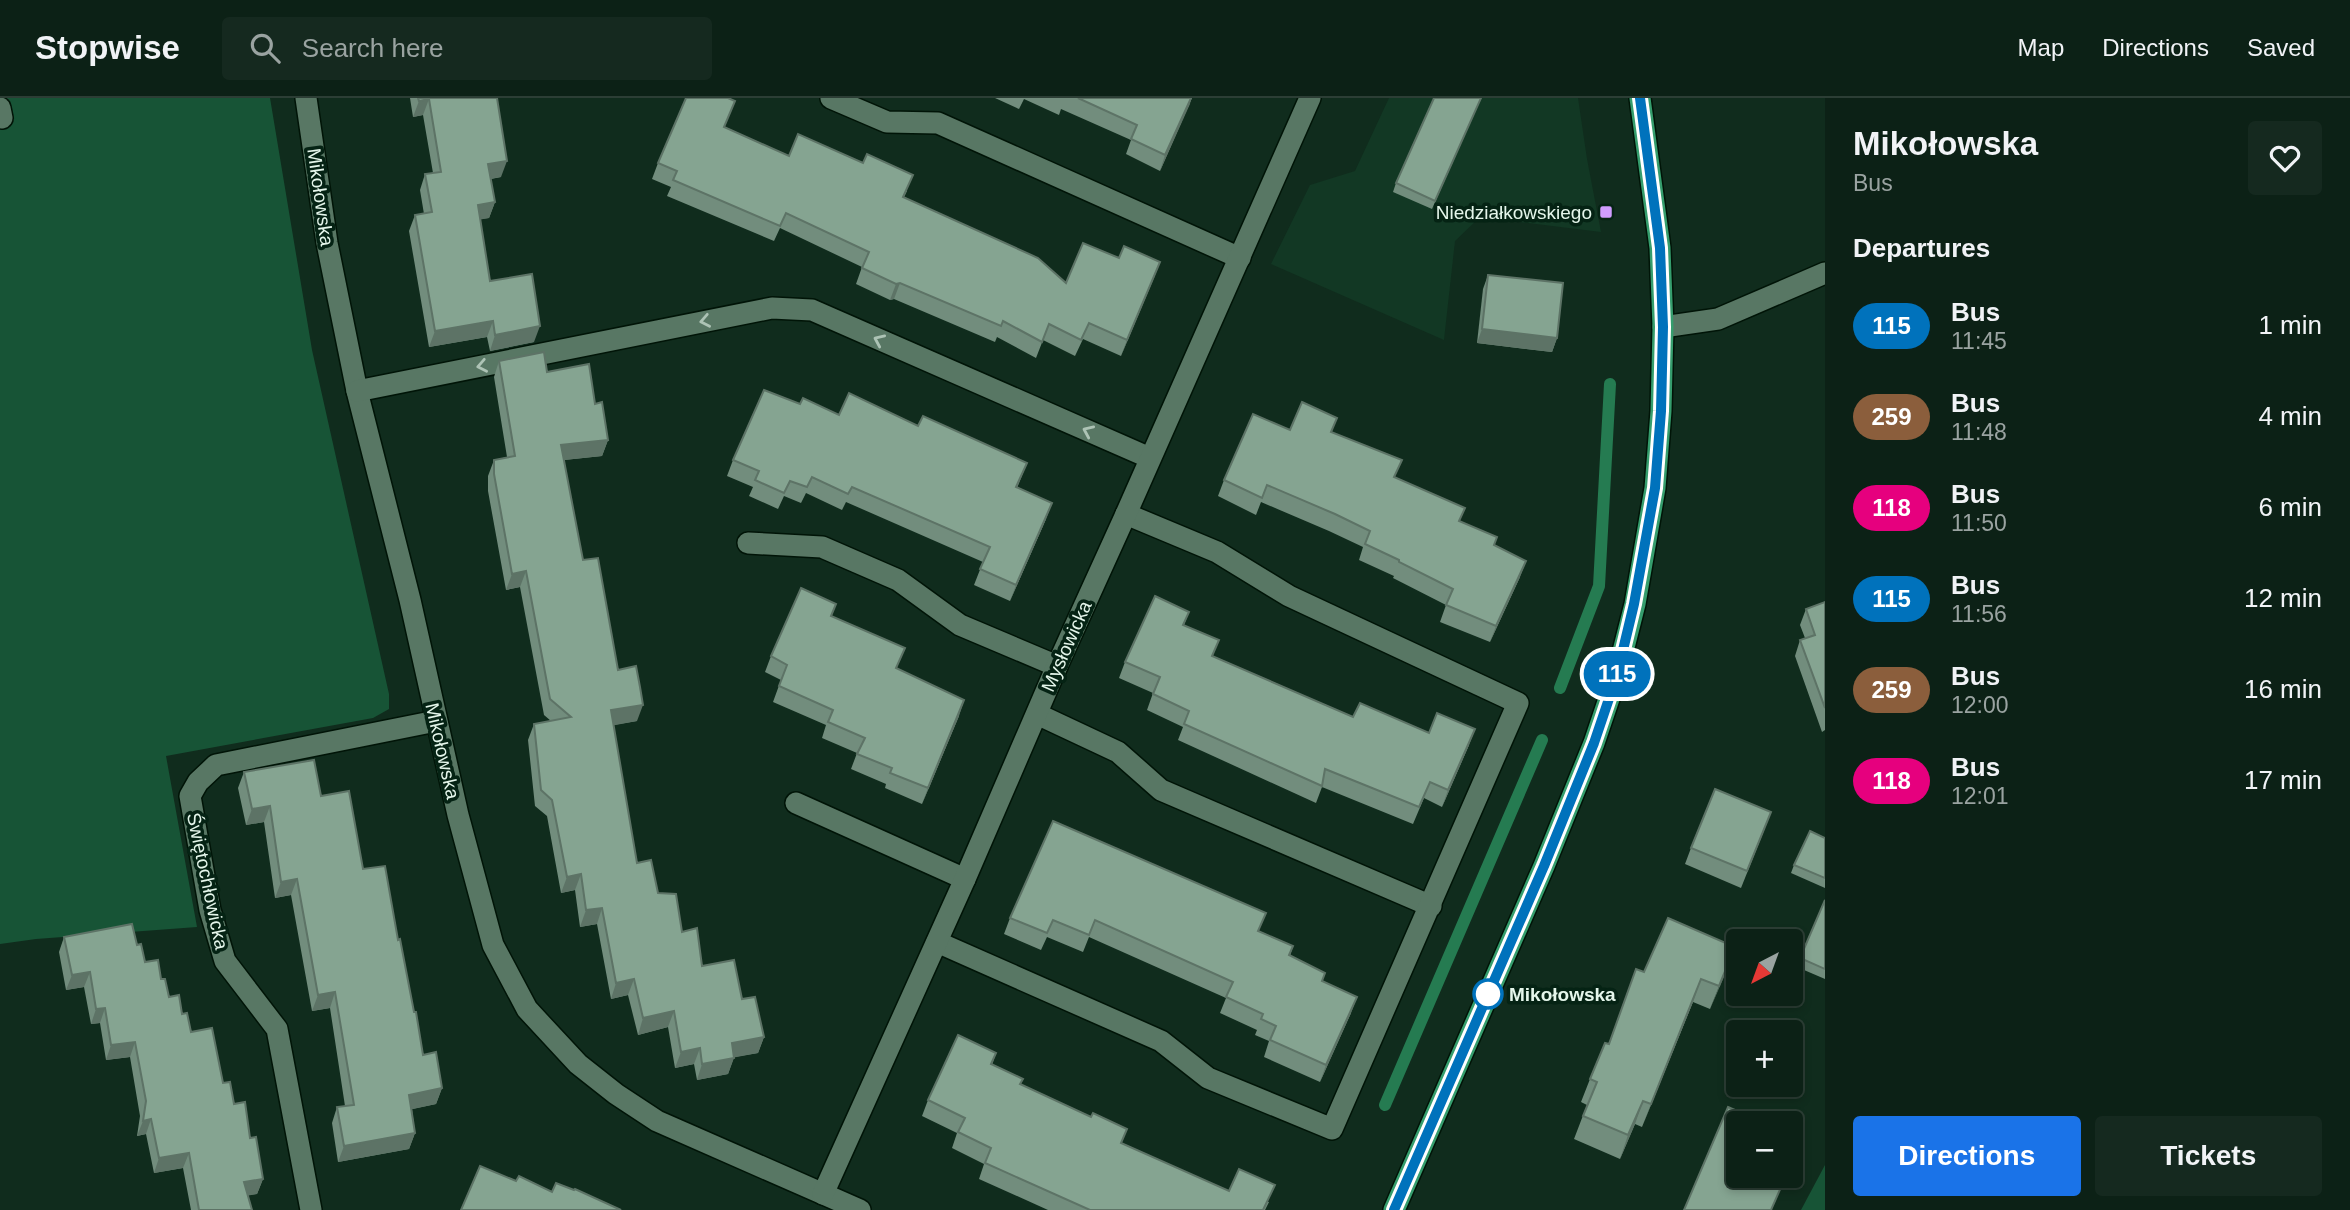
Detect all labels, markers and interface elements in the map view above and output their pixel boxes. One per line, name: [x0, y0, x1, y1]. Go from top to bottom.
search box: [222, 17, 712, 80]
text: Stopwise: [35, 29, 180, 66]
icon: search: [246, 29, 284, 67]
text: Search here: [302, 33, 444, 63]
text: Map: [2018, 34, 2064, 61]
text: Directions: [2102, 34, 2209, 61]
text: Saved: [2247, 34, 2315, 61]
button: heart: [2248, 121, 2322, 195]
text: Mikołowska: [1853, 125, 2038, 162]
street label: Mikołowska: [303, 147, 338, 248]
text: Bus: [1853, 170, 1893, 196]
place label: Niedziałkowskiego: [1436, 202, 1592, 223]
marker: Niedziałkowskiego: [1598, 204, 1614, 220]
text: Departures: [1853, 233, 1990, 263]
text: Bus: [1951, 297, 2000, 327]
text: 1 min: [2258, 310, 2322, 340]
text: 115: [1872, 312, 1911, 339]
one-way arrow: [699, 313, 711, 328]
text: 11:45: [1951, 328, 2007, 354]
one-way arrow: [874, 334, 886, 348]
one-way arrow: [476, 357, 488, 372]
text: Bus: [1951, 388, 2000, 418]
text: 4 min: [2258, 401, 2322, 431]
text: 259: [1871, 403, 1912, 430]
text: 11:48: [1951, 419, 2007, 445]
one-way arrow: [1082, 425, 1095, 439]
text: Bus: [1951, 479, 2000, 509]
text: 6 min: [2258, 492, 2322, 522]
text: 118: [1872, 494, 1911, 521]
text: 11:50: [1951, 510, 2007, 536]
text: Bus: [1951, 570, 2000, 600]
text: 12 min: [2244, 583, 2322, 613]
text: 115: [1872, 585, 1911, 612]
street label: Mysłowicka: [1037, 597, 1096, 695]
text: 11:56: [1951, 601, 2007, 627]
line badge: 115: [1577, 651, 1657, 697]
text: 115: [1598, 660, 1636, 687]
text: Bus: [1951, 661, 2000, 691]
text: 16 min: [2244, 674, 2322, 704]
text: 259: [1871, 676, 1912, 703]
text: 12:00: [1951, 692, 2009, 718]
street label: Mikołowska: [421, 701, 464, 802]
text: Bus: [1951, 752, 2000, 782]
text: 17 min: [2244, 765, 2322, 795]
text: 118: [1872, 767, 1911, 794]
text: 12:01: [1951, 783, 2009, 809]
street label: Świętochłowicka: [183, 811, 232, 952]
north arrow: [1726, 929, 1802, 1006]
map controls: [1726, 929, 1803, 1188]
marker: Mikołowska: [1473, 979, 1503, 1009]
place label: Mikołowska: [1509, 984, 1616, 1005]
button: +: [1726, 1020, 1803, 1097]
button: −: [1726, 1111, 1803, 1188]
button: Directions: [1853, 1116, 2081, 1196]
button: Tickets: [2095, 1116, 2322, 1196]

